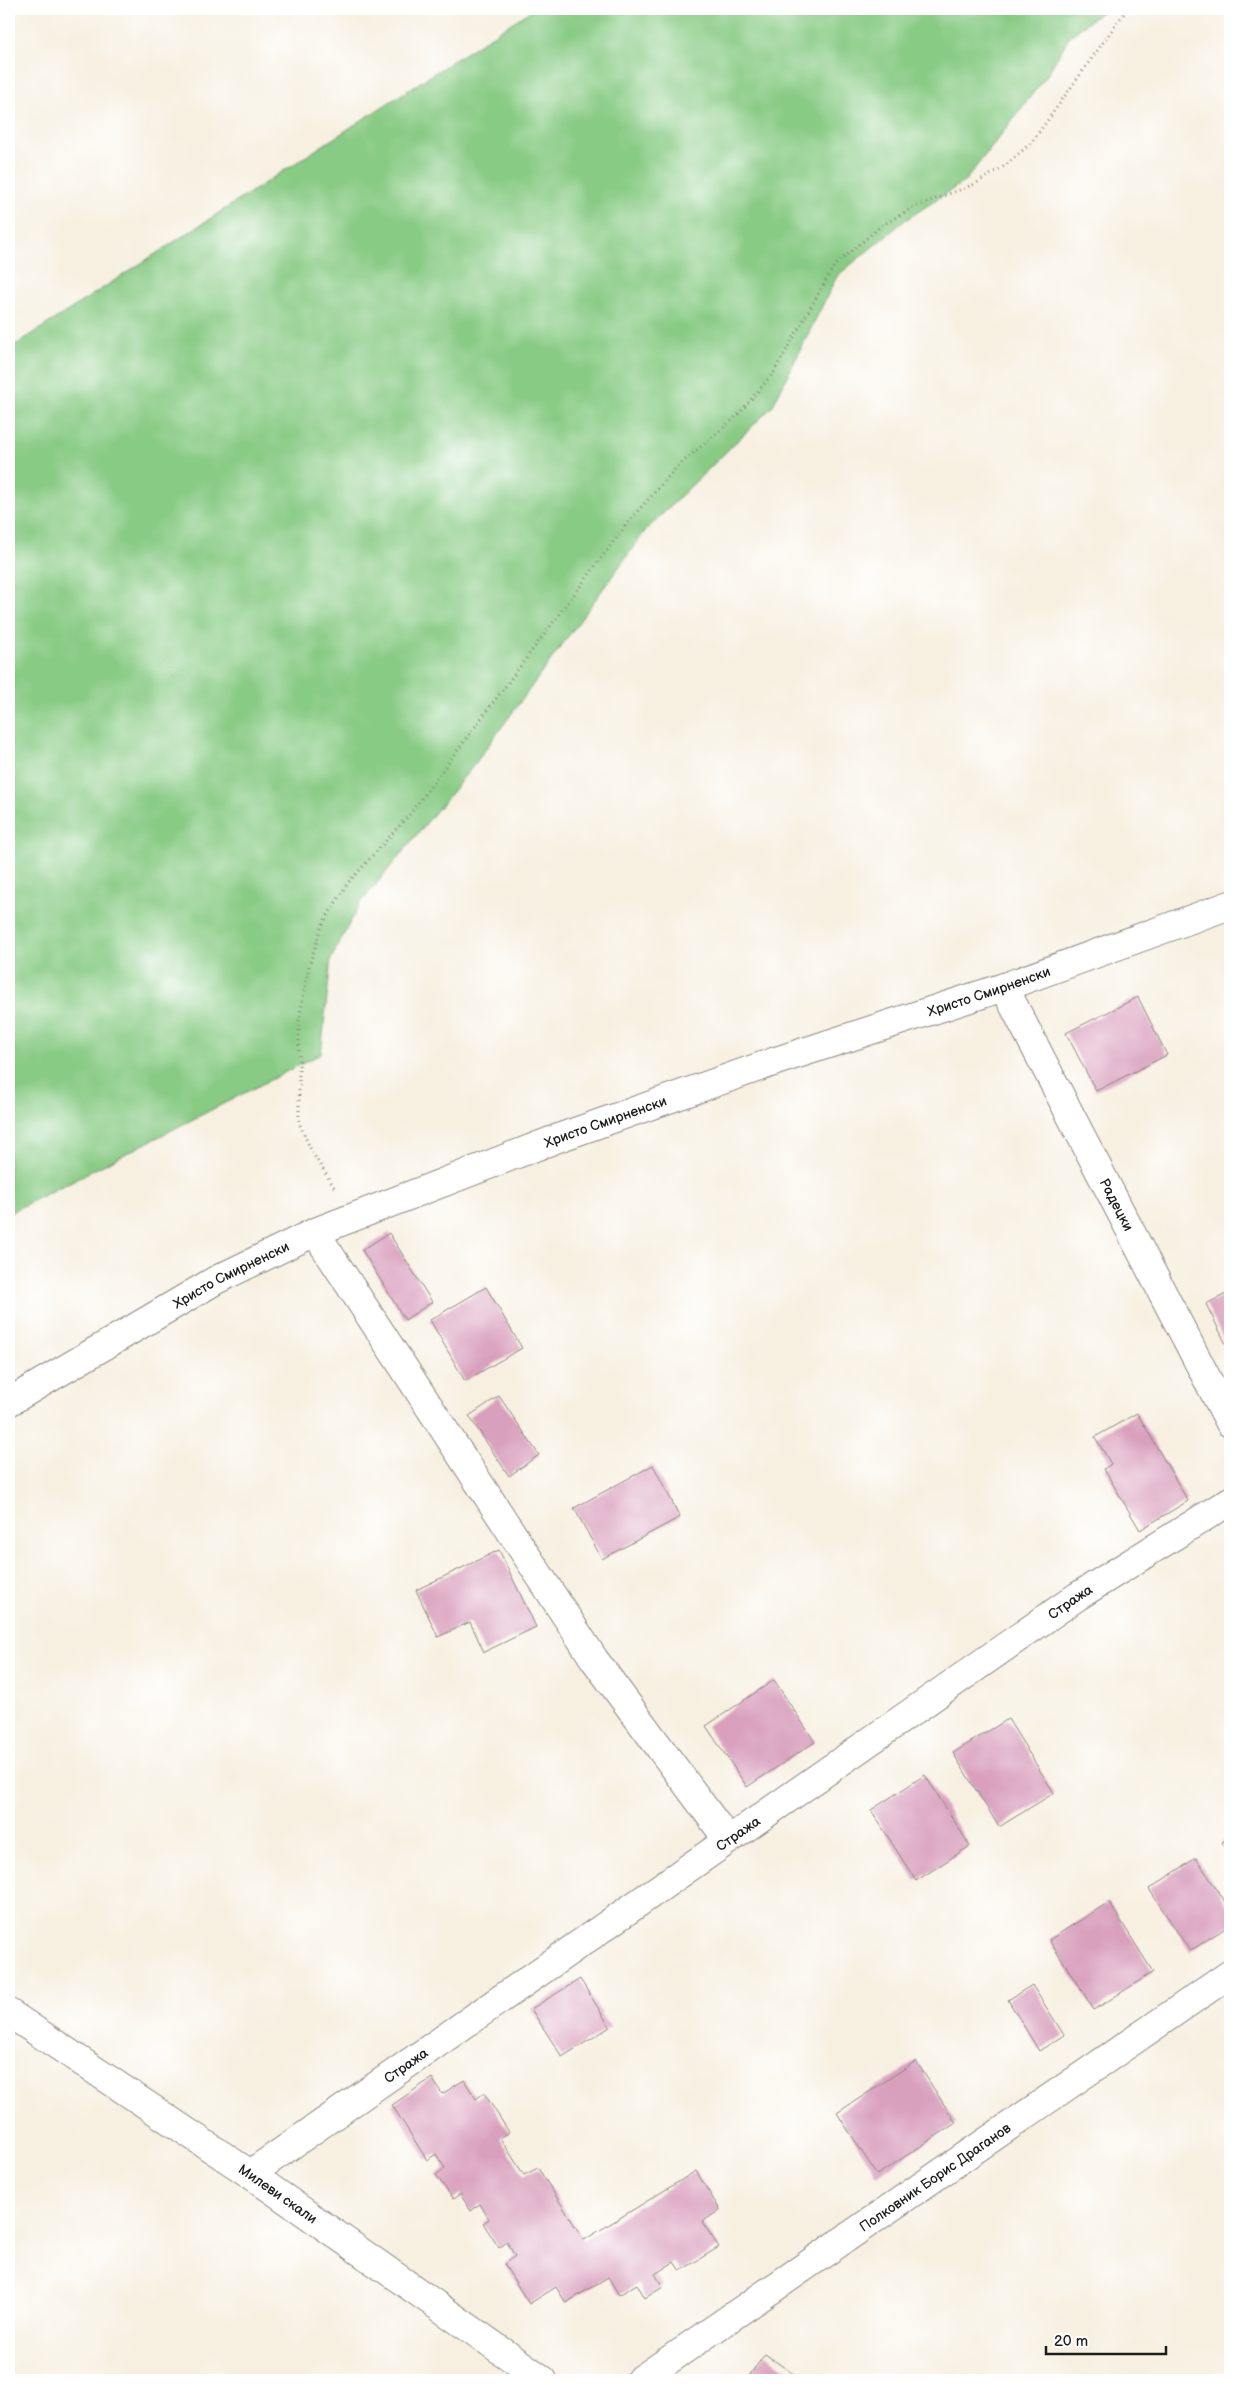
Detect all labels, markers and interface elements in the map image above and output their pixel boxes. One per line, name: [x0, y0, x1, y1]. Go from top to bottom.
street label: Христо Смирненски: [925, 963, 1053, 1020]
street label: Христо Смирненски: [542, 1092, 669, 1152]
street label: Радецки: [1096, 1176, 1137, 1234]
street label: Христо Смирненски: [170, 1238, 292, 1312]
street label: Стража: [1045, 1581, 1096, 1623]
street label: Стража: [713, 1812, 764, 1855]
street label: Стража: [381, 2044, 432, 2087]
street label: Полковник Борис Драганов: [856, 2119, 1015, 2235]
street label: Милеви скали: [235, 2161, 320, 2228]
scale bar: [1046, 2324, 1166, 2356]
text: 20 m: [1054, 2332, 1088, 2351]

